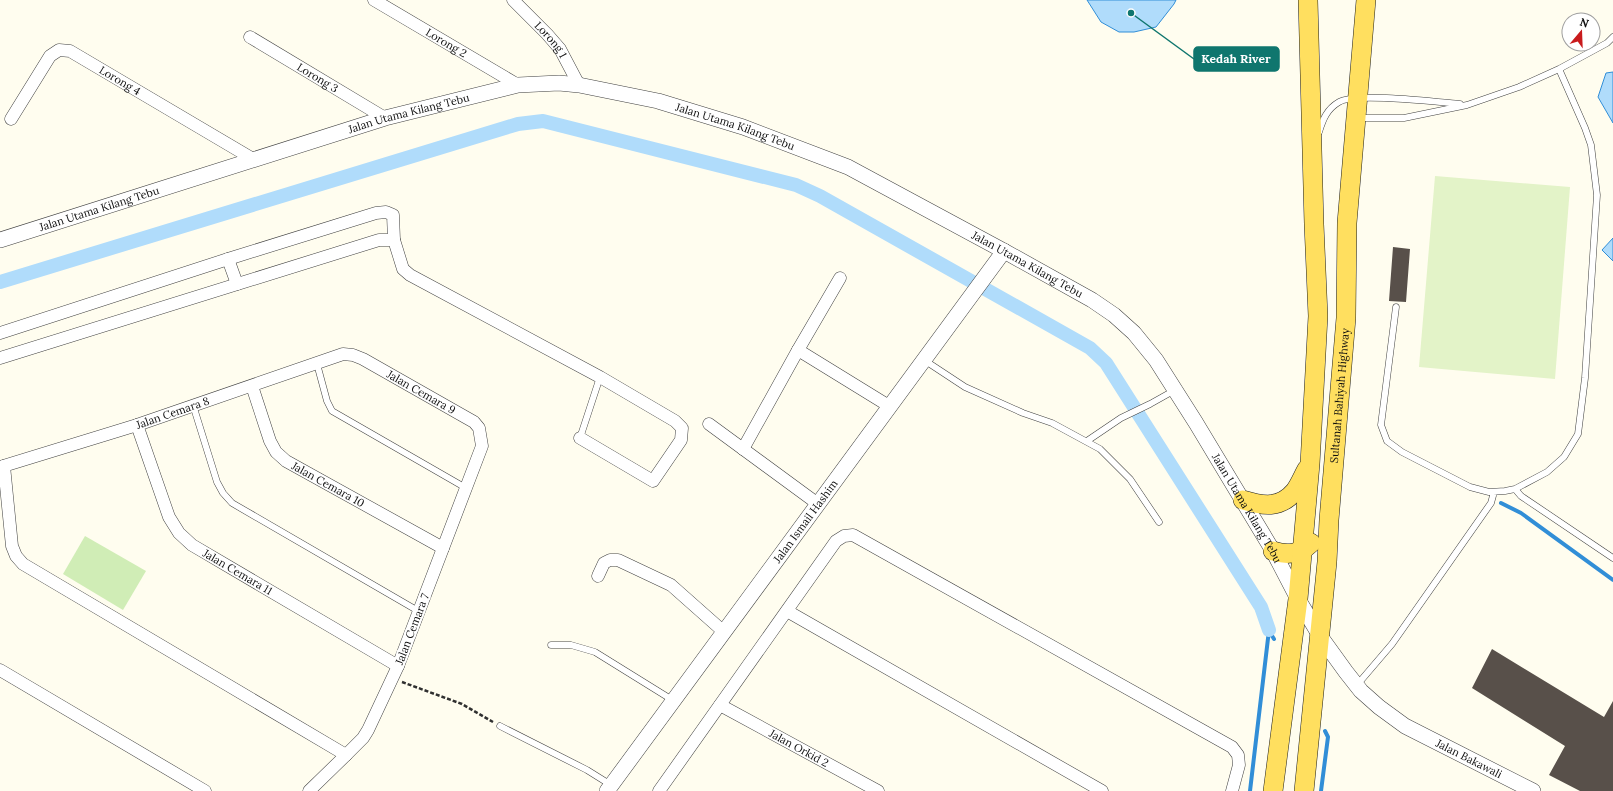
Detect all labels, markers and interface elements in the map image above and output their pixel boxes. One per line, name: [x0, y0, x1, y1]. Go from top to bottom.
north arrow: [1561, 12, 1601, 52]
text: N: [1578, 15, 1591, 31]
street label: Lorong 1: [532, 19, 570, 60]
street label: Lorong 2: [423, 25, 470, 60]
callout: Kedah River: [1194, 47, 1279, 71]
text: Kedah River: [1201, 51, 1271, 66]
street label: Lorong 3: [295, 60, 341, 95]
street label: Lorong 4: [97, 63, 143, 98]
street label: Jalan Utama Kilang Tebu: [345, 90, 471, 137]
street label: Jalan Utama Kilang Tebu: [673, 100, 797, 153]
street label: Jalan Utama Kilang Tebu: [37, 183, 161, 234]
street label: Jalan Utama Kilang Tebu: [968, 227, 1086, 301]
street label: Sultanah Bahiyah Highway: [1327, 327, 1352, 464]
street label: Jalan Cemara 9: [384, 367, 458, 417]
street label: Jalan Cemara 8: [133, 394, 211, 432]
street label: Jalan Utama Kilang Tebu: [1208, 450, 1285, 566]
street label: Jalan Cemara 10: [288, 458, 367, 510]
street label: Jalan Ismail Hashim: [770, 477, 841, 566]
street label: Jalan Cemara 11: [200, 545, 275, 598]
street label: Jalan Cemara 7: [392, 591, 432, 668]
street label: Jalan Orkid 2: [766, 726, 831, 770]
street label: Jalan Bakawali: [1433, 735, 1504, 781]

